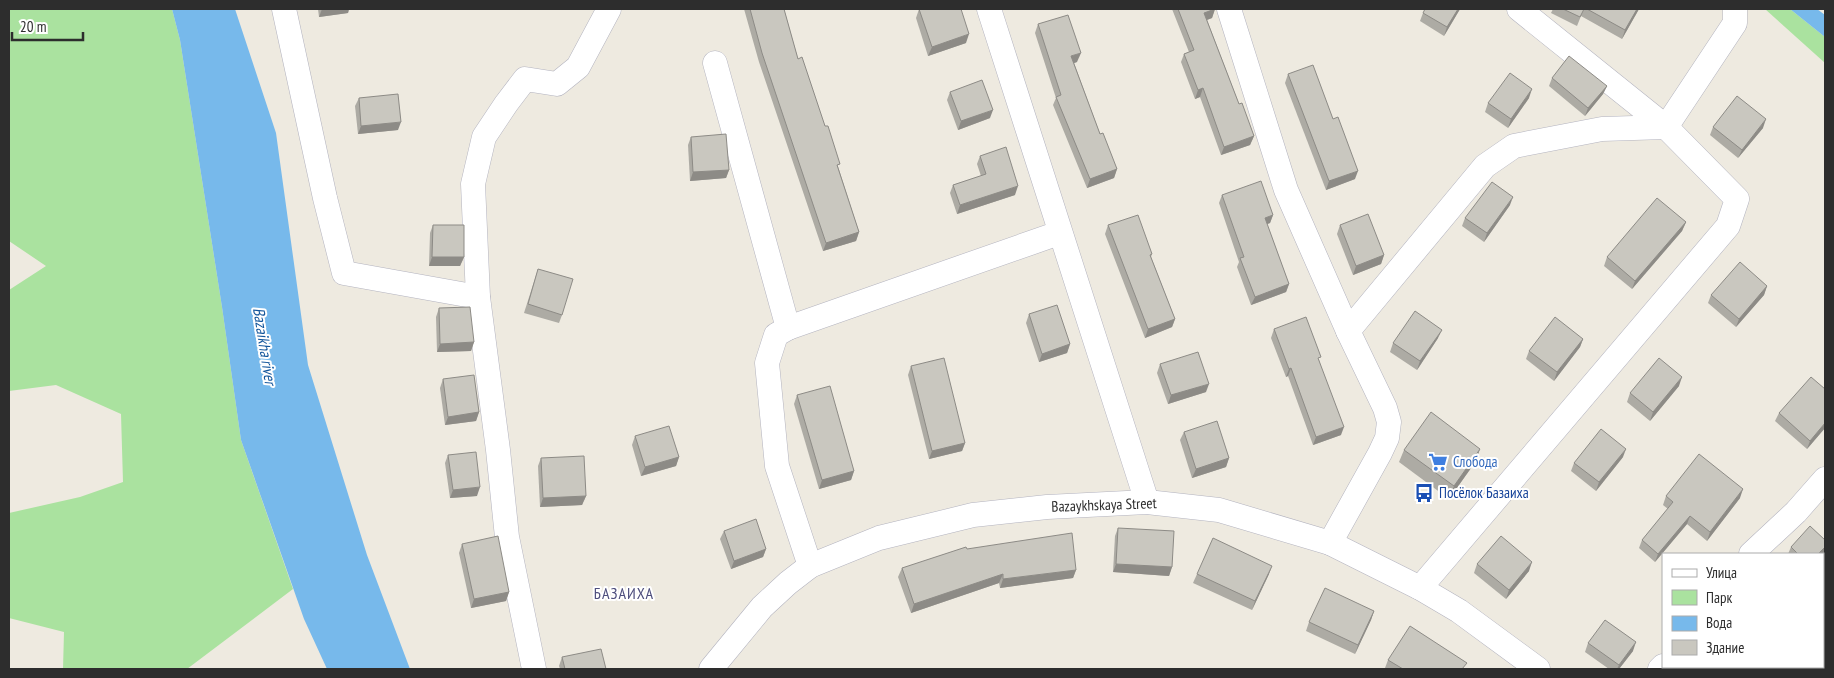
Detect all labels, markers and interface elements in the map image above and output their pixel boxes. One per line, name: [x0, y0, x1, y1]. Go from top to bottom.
scale bar: [12, 10, 84, 42]
text: 20 m: [20, 17, 46, 36]
water label: Bazaikha river: [249, 306, 281, 388]
supermarket icon: Слобода: [1427, 451, 1449, 473]
place label: Слобода: [1453, 452, 1497, 471]
bus stop icon: Посёлок Базаиха: [1413, 482, 1435, 504]
place label: Посёлок Базаиха: [1439, 483, 1529, 502]
street label: Bazaykhskaya Street: [1051, 493, 1157, 516]
legend: [1662, 553, 1824, 668]
text: Улица: [1706, 563, 1737, 582]
district label: БАЗАИХА: [594, 583, 654, 603]
text: Парк: [1706, 588, 1732, 607]
text: Вода: [1706, 613, 1732, 632]
text: Здание: [1706, 638, 1744, 657]

